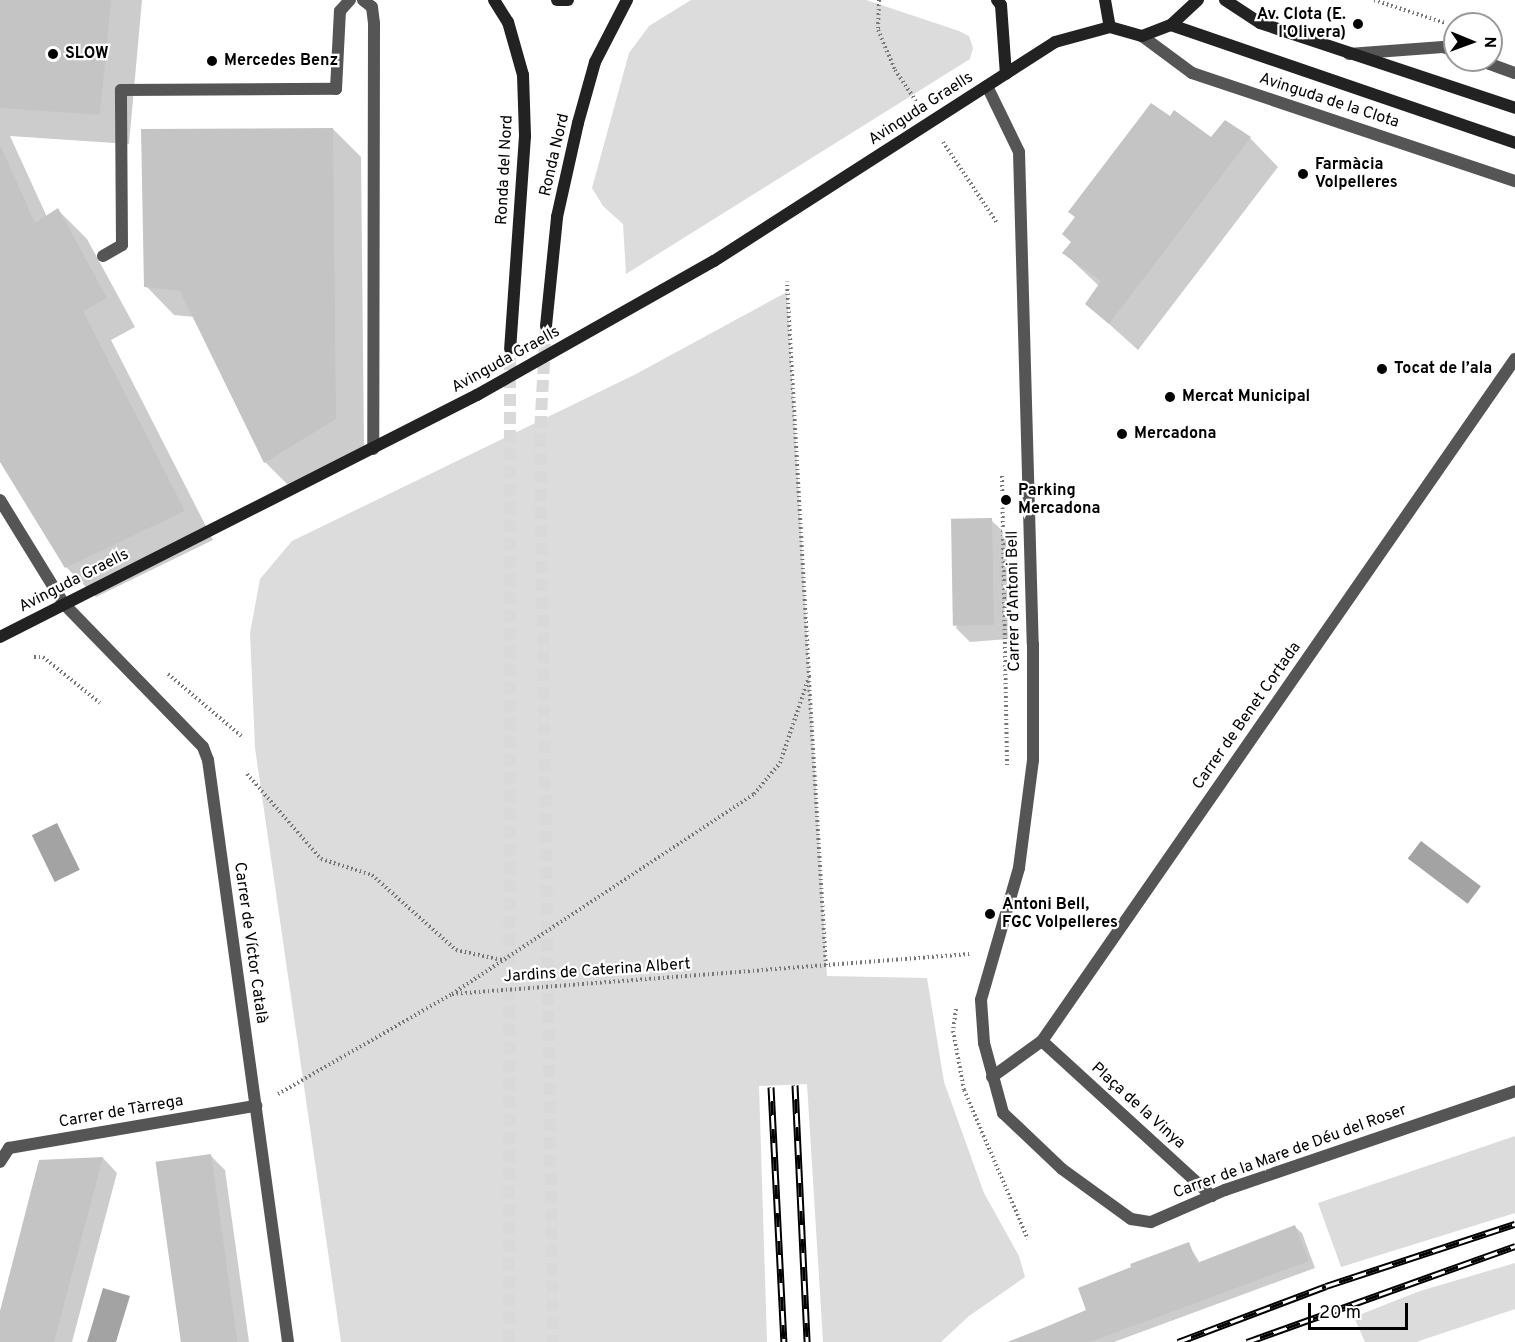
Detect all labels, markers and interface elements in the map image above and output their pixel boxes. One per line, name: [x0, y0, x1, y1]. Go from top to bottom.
place label: Av. Clota (E. l'Olivera): [1257, 5, 1346, 43]
north arrow: [1443, 12, 1503, 72]
marker: Av. Clota (E. l'Olivera): [1351, 17, 1365, 31]
text: N: [1479, 36, 1499, 48]
place label: SLOW: [65, 44, 109, 64]
marker: SLOW: [46, 47, 60, 61]
place label: Mercedes Benz: [224, 51, 338, 71]
marker: Mercedes Benz: [205, 54, 219, 68]
street label: Avinguda Graells: [865, 68, 977, 150]
street label: Avinguda de la Clota: [1257, 69, 1401, 133]
street label: Ronda Nord: [536, 112, 574, 198]
street label: Ronda del Nord: [493, 115, 517, 225]
place label: Farmàcia Volpelleres: [1315, 155, 1398, 193]
marker: Farmàcia Volpelleres: [1296, 167, 1310, 181]
street label: Avinguda Graells: [449, 322, 563, 398]
place label: Tocat de l’ala: [1394, 359, 1492, 379]
marker: Tocat de l’ala: [1375, 362, 1389, 376]
place label: Mercat Municipal: [1182, 387, 1310, 407]
marker: Mercat Municipal: [1163, 390, 1177, 404]
place label: Mercadona: [1134, 424, 1216, 444]
marker: Mercadona: [1115, 427, 1129, 441]
place label: Parking Mercadona: [1018, 481, 1100, 519]
marker: Parking Mercadona: [999, 493, 1013, 507]
street label: Carrer d'Antoni Bell: [1003, 530, 1025, 672]
street label: Avinguda Graells: [16, 545, 132, 617]
street label: Carrer de Benet Cortada: [1189, 639, 1305, 793]
street label: Carrer de Víctor Català: [229, 861, 271, 1025]
place label: Antoni Bell, FGC Volpelleres: [1002, 895, 1119, 933]
marker: Antoni Bell, FGC Volpelleres: [983, 907, 997, 921]
street label: Jardins de Caterina Albert: [503, 955, 691, 987]
street label: Plaça de la Vinya: [1087, 1058, 1189, 1154]
street label: Carrer de Tàrrega: [57, 1092, 185, 1132]
street label: Carrer de la Mare de Déu del Roser: [1171, 1101, 1409, 1203]
scale bar: [1311, 1291, 1412, 1329]
text: 20 m: [1319, 1302, 1361, 1325]

